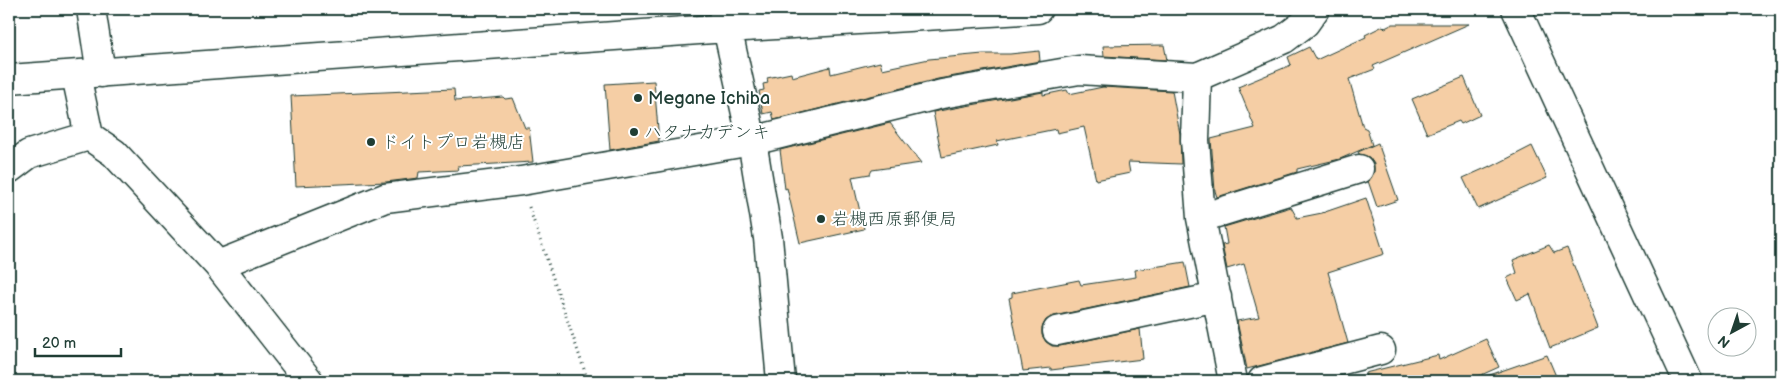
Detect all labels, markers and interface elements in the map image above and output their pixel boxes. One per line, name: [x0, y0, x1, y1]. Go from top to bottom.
place label: Megane Ichiba: [648, 88, 770, 109]
marker: Megane Ichiba: [632, 92, 644, 104]
place label: ハタナカデンキ: [644, 122, 770, 143]
marker: ハタナカデンキ: [628, 126, 640, 138]
place label: ドイトプロ岩槻店: [381, 132, 525, 153]
marker: ドイトプロ岩槻店: [365, 136, 377, 148]
place label: 岩槻西原郵便局: [831, 209, 957, 230]
marker: 岩槻西原郵便局: [815, 213, 827, 225]
north arrow: [1708, 308, 1758, 358]
scale bar: [35, 325, 121, 357]
text: N: [1714, 332, 1733, 351]
text: 20 m: [42, 334, 76, 353]

